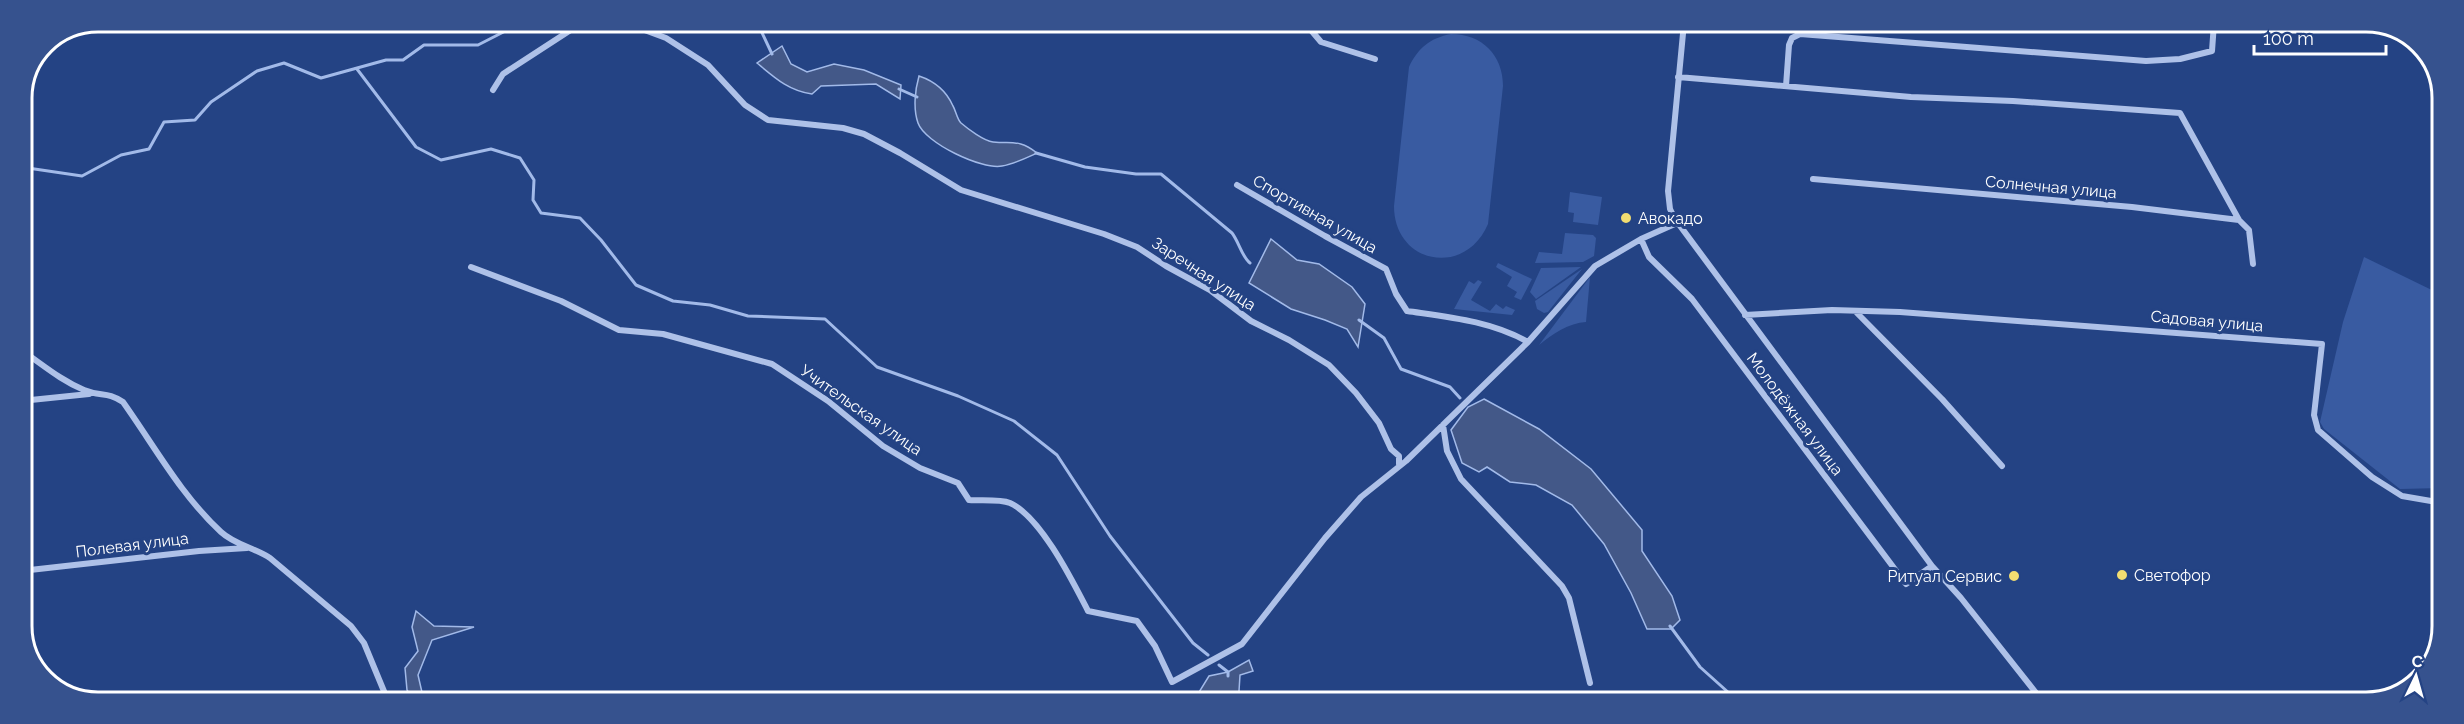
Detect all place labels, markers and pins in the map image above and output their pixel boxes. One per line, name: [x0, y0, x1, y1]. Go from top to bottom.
place label: Авокадо: [1638, 209, 1703, 228]
marker: Авокадо: [1619, 211, 1633, 225]
place label: Светофор: [2134, 566, 2211, 585]
place label: Ритуал Сервис: [1887, 567, 2002, 586]
marker: Светофор: [2115, 568, 2129, 582]
marker: Ритуал Сервис: [2007, 569, 2021, 583]

